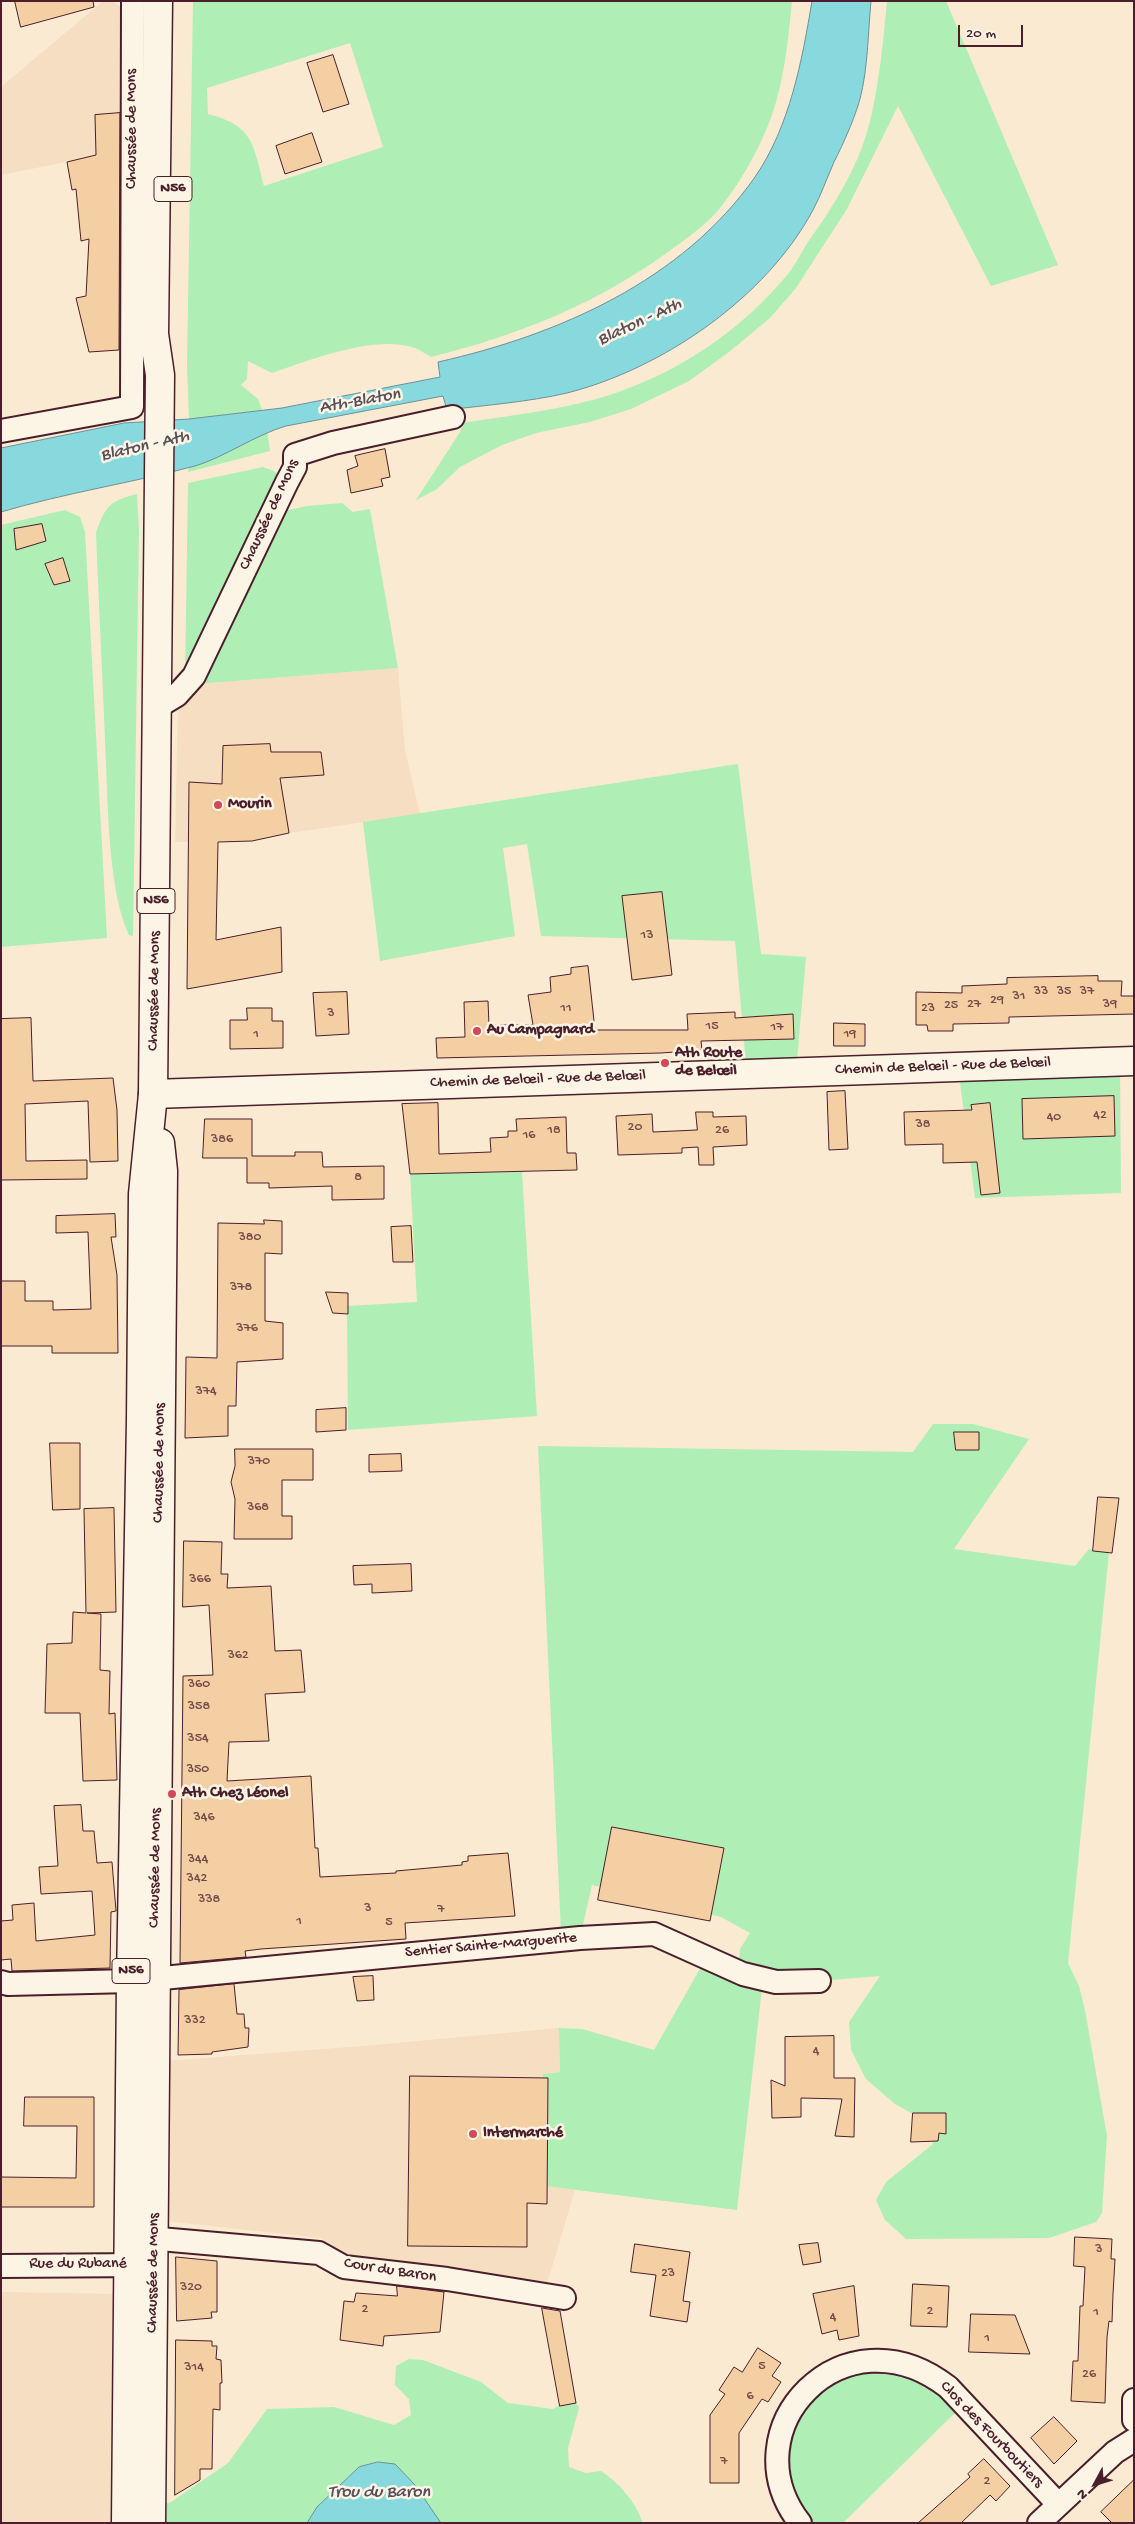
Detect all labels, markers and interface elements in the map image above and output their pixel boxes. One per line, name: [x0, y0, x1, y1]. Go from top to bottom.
scale bar: [960, 15, 1025, 47]
text: 20 m: [966, 25, 996, 43]
street label: Chaussée de Mons: [123, 69, 143, 189]
road number: N56: [154, 176, 192, 202]
water label: Blaton - Ath: [595, 294, 685, 352]
water label: Ath-Blaton: [318, 384, 402, 420]
water label: Blaton - Ath: [99, 426, 191, 468]
street label: Chaussée de Mons: [236, 457, 304, 573]
place label: Mourin: [228, 795, 272, 815]
marker: Mourin: [212, 799, 224, 811]
road number: N56: [137, 888, 175, 914]
house number: 13: [641, 928, 653, 944]
street label: Chaussée de Mons: [144, 931, 166, 1051]
house number: 33: [1034, 984, 1048, 1000]
house number: 35: [1057, 984, 1071, 1000]
house number: 37: [1080, 984, 1094, 1000]
house number: 31: [1013, 989, 1025, 1005]
house number: 29: [990, 993, 1004, 1009]
house number: 27: [967, 997, 981, 1013]
house number: 39: [1103, 997, 1117, 1013]
house number: 25: [944, 998, 958, 1014]
house number: 11: [560, 1001, 572, 1017]
house number: 23: [921, 1001, 935, 1017]
house number: 3: [327, 1006, 335, 1022]
house number: 15: [705, 1019, 719, 1035]
house number: 17: [771, 1020, 783, 1036]
place label: Au Campagnard: [487, 1021, 594, 1041]
marker: Au Campagnard: [471, 1025, 483, 1037]
house number: 1: [253, 1027, 259, 1043]
house number: 19: [844, 1027, 856, 1043]
place label: Ath Route de Belœil: [675, 1044, 742, 1082]
street label: Chemin de Belœil - Rue de Belœil: [835, 1054, 1051, 1080]
marker: Ath Route de Belœil: [659, 1057, 671, 1069]
street label: Chemin de Belœil - Rue de Belœil: [430, 1067, 646, 1093]
house number: 42: [1093, 1108, 1107, 1124]
house number: 40: [1047, 1110, 1061, 1126]
house number: 38: [916, 1117, 930, 1133]
house number: 20: [628, 1120, 642, 1136]
house number: 18: [547, 1123, 561, 1139]
house number: 26: [715, 1123, 729, 1139]
house number: 16: [523, 1128, 535, 1144]
house number: 386: [211, 1132, 233, 1148]
house number: 8: [354, 1170, 362, 1186]
house number: 380: [239, 1230, 261, 1246]
house number: 378: [230, 1280, 252, 1296]
house number: 376: [236, 1321, 258, 1337]
house number: 374: [195, 1384, 217, 1400]
street label: Chaussée de Mons: [149, 1403, 171, 1523]
house number: 370: [248, 1454, 270, 1470]
house number: 368: [247, 1500, 269, 1516]
house number: 366: [189, 1572, 211, 1588]
house number: 362: [227, 1648, 249, 1664]
house number: 360: [188, 1677, 210, 1693]
house number: 358: [188, 1699, 210, 1715]
house number: 354: [187, 1731, 209, 1747]
house number: 350: [187, 1762, 209, 1778]
place label: Ath Chez Léonel: [182, 1784, 289, 1804]
marker: Ath Chez Léonel: [166, 1788, 178, 1800]
street label: Chaussée de Mons: [145, 1808, 167, 1928]
house number: 346: [194, 1810, 214, 1826]
house number: 344: [188, 1852, 208, 1868]
house number: 342: [187, 1871, 207, 1887]
house number: 338: [198, 1892, 220, 1908]
house number: 3: [364, 1901, 372, 1917]
house number: 7: [437, 1902, 445, 1918]
house number: 1: [296, 1914, 302, 1930]
house number: 5: [385, 1915, 393, 1931]
street label: Sentier Sainte-Marguerite: [404, 1929, 578, 1963]
road number: N56: [112, 1958, 150, 1984]
house number: 332: [184, 2013, 206, 2029]
house number: 4: [813, 2044, 819, 2060]
place label: Intermarché: [483, 2124, 563, 2144]
marker: Intermarché: [467, 2128, 479, 2140]
street label: Chaussée de Mons: [143, 2213, 165, 2333]
house number: 3: [1095, 2242, 1103, 2258]
street label: Cour du Baron: [342, 2254, 438, 2288]
street label: Rue du Rubané: [29, 2255, 127, 2275]
house number: 23: [661, 2266, 675, 2282]
house number: 320: [180, 2280, 202, 2296]
house number: 2: [362, 2302, 368, 2318]
house number: 2: [927, 2304, 933, 2320]
house number: 1: [1093, 2305, 1099, 2321]
house number: 4: [830, 2310, 836, 2326]
house number: 1: [984, 2331, 990, 2347]
house number: 5: [758, 2359, 766, 2375]
house number: 314: [184, 2360, 204, 2376]
house number: 26: [1082, 2367, 1096, 2383]
street label: Clos des Fourboutiers: [935, 2378, 1047, 2492]
house number: 6: [746, 2389, 754, 2405]
house number: 7: [720, 2454, 728, 2470]
north arrow: [1070, 2459, 1120, 2509]
house number: 2: [984, 2474, 990, 2490]
water label: Trou du Baron: [328, 2482, 430, 2504]
text: N: [1073, 2485, 1092, 2503]

